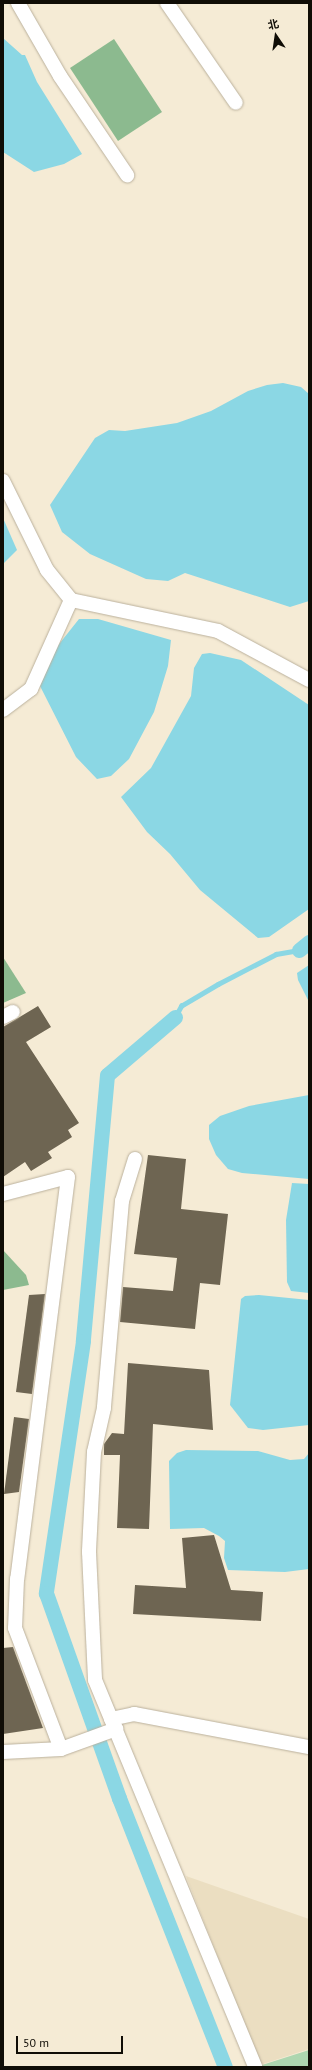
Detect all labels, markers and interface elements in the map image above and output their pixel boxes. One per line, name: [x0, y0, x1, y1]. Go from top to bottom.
north arrow: [256, 16, 296, 56]
text: 北: [266, 16, 280, 32]
scale bar: [18, 2028, 125, 2054]
text: 50 m: [23, 2035, 49, 2050]

